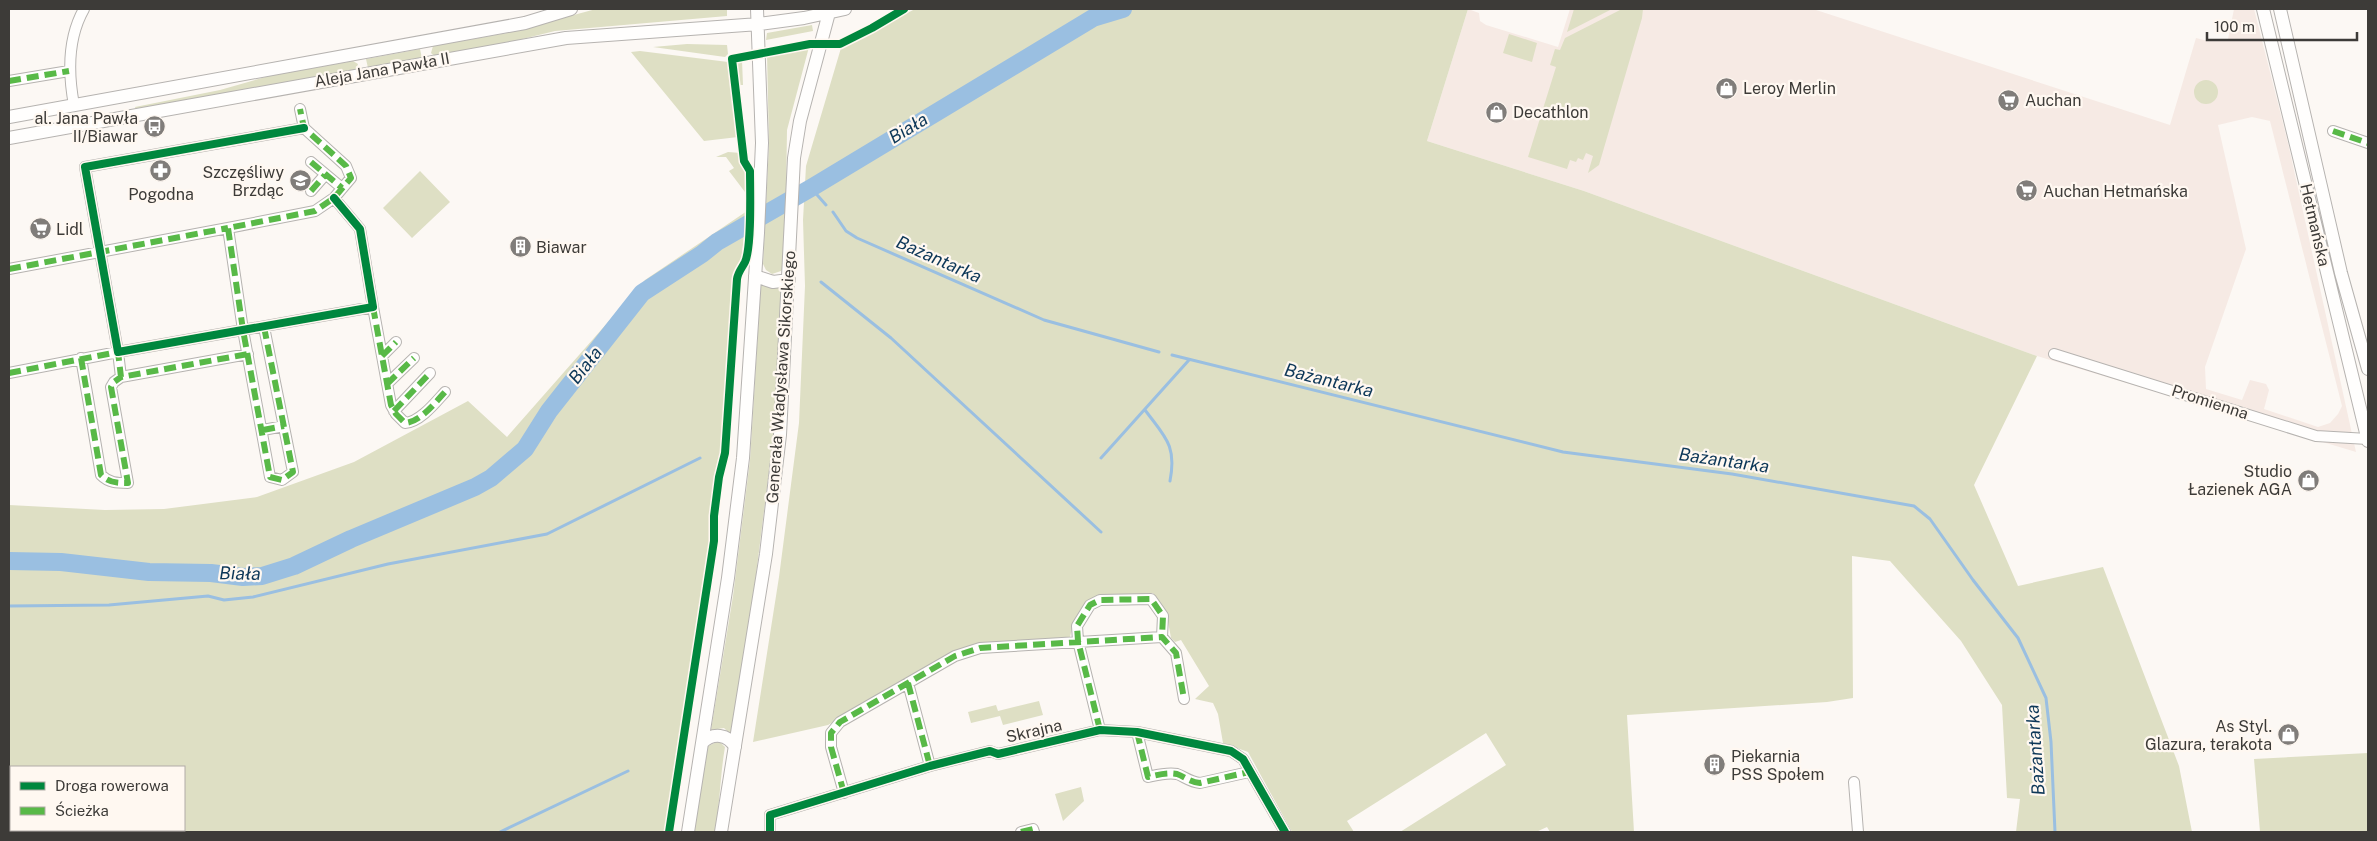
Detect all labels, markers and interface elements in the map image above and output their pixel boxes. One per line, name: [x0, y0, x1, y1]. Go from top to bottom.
scale bar: [2207, 10, 2357, 42]
text: 100 m: [2214, 18, 2255, 35]
street label: Aleja Jana Pawła II: [313, 49, 451, 91]
shop icon: Leroy Merlin: [1715, 76, 1739, 100]
place label: Leroy Merlin: [1743, 79, 1836, 98]
supermarket icon: Auchan: [1997, 88, 2021, 112]
place label: Auchan: [2025, 91, 2081, 110]
shop icon: Decathlon: [1485, 100, 1509, 124]
place label: Decathlon: [1513, 103, 1588, 122]
water label: Biała: [885, 108, 931, 148]
place label: al. Jana Pawła II/Biawar: [34, 109, 138, 146]
bus stop icon: al. Jana Pawła II/Biawar: [142, 115, 166, 139]
pharmacy icon: Pogodna: [149, 158, 173, 182]
place label: Szczęśliwy Brzdąc: [203, 163, 284, 200]
school or university icon: Szczęśliwy Brzdąc: [288, 169, 312, 193]
supermarket icon: Auchan Hetmańska: [2015, 179, 2039, 203]
place label: Auchan Hetmańska: [2043, 182, 2188, 201]
street label: Hetmańska: [2296, 182, 2334, 268]
place label: Pogodna: [128, 185, 194, 204]
supermarket icon: Lidl: [28, 217, 52, 241]
place label: Lidl: [56, 220, 84, 239]
water label: Bażantarka: [893, 231, 985, 287]
building icon: Biawar: [508, 235, 532, 259]
place label: Biawar: [536, 238, 587, 257]
street label: Generała Władysława Sikorskiego: [763, 250, 799, 504]
water label: Biała: [564, 342, 606, 388]
water label: Bażantarka: [1282, 359, 1376, 401]
street label: Promienna: [2169, 381, 2251, 423]
water label: Bażantarka: [1677, 443, 1771, 477]
place label: Studio Łazienek AGA: [2188, 462, 2292, 499]
shop icon: Studio Łazienek AGA: [2296, 468, 2320, 492]
water label: Biała: [219, 562, 261, 584]
water label: Bażantarka: [2021, 704, 2049, 796]
street label: Skrajna: [1004, 715, 1064, 747]
place label: As Styl. Glazura, terakota: [2145, 717, 2272, 754]
shop icon: As Styl. Glazura, terakota: [2276, 723, 2300, 747]
place label: Piekarnia PSS Społem: [1731, 747, 1824, 784]
building icon: Piekarnia PSS Społem: [1703, 753, 1727, 777]
legend: [10, 766, 185, 831]
text: Droga rowerowa: [55, 777, 169, 794]
text: Ścieżka: [55, 801, 109, 819]

